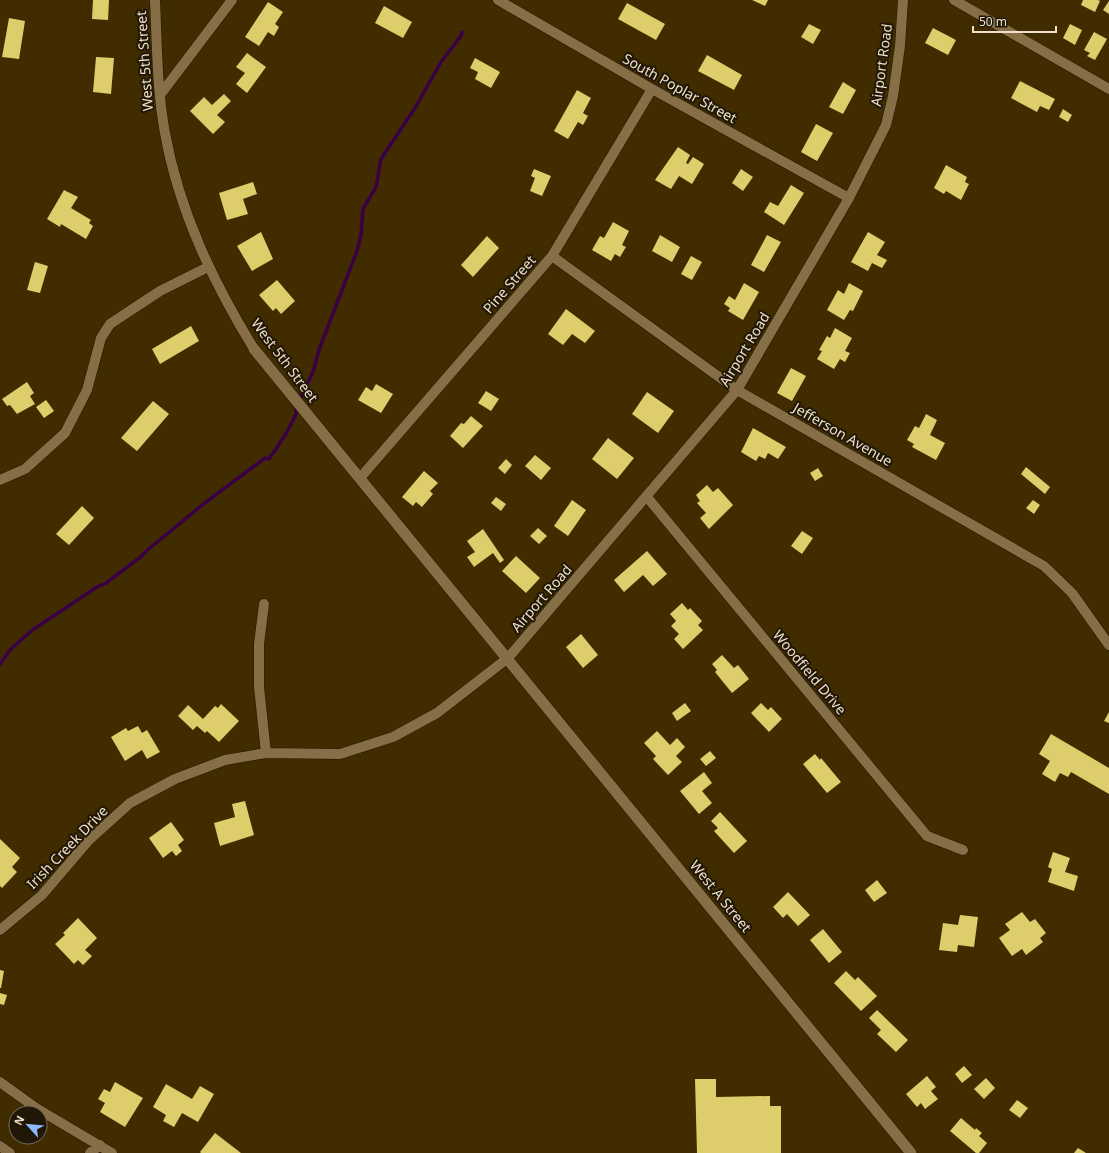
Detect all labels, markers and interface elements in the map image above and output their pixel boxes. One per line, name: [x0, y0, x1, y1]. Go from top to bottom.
scale bar: [973, 8, 1056, 34]
street label: West 5th Street: [131, 10, 157, 112]
text: 50 m: [979, 13, 1007, 30]
street label: Airport Road: [866, 22, 896, 108]
street label: South Poplar Street: [620, 49, 740, 127]
street label: Pine Street: [478, 251, 540, 317]
street label: Airport Road: [714, 308, 774, 390]
street label: West 5th Street: [247, 314, 323, 406]
street label: Jefferson Avenue: [788, 397, 896, 470]
street label: Airport Road: [506, 560, 576, 636]
street label: Woodfield Drive: [769, 626, 851, 718]
street label: Irish Creek Drive: [22, 801, 112, 893]
street label: West A Street: [686, 856, 756, 936]
north arrow: [8, 1105, 48, 1145]
text: N: [10, 1113, 27, 1128]

